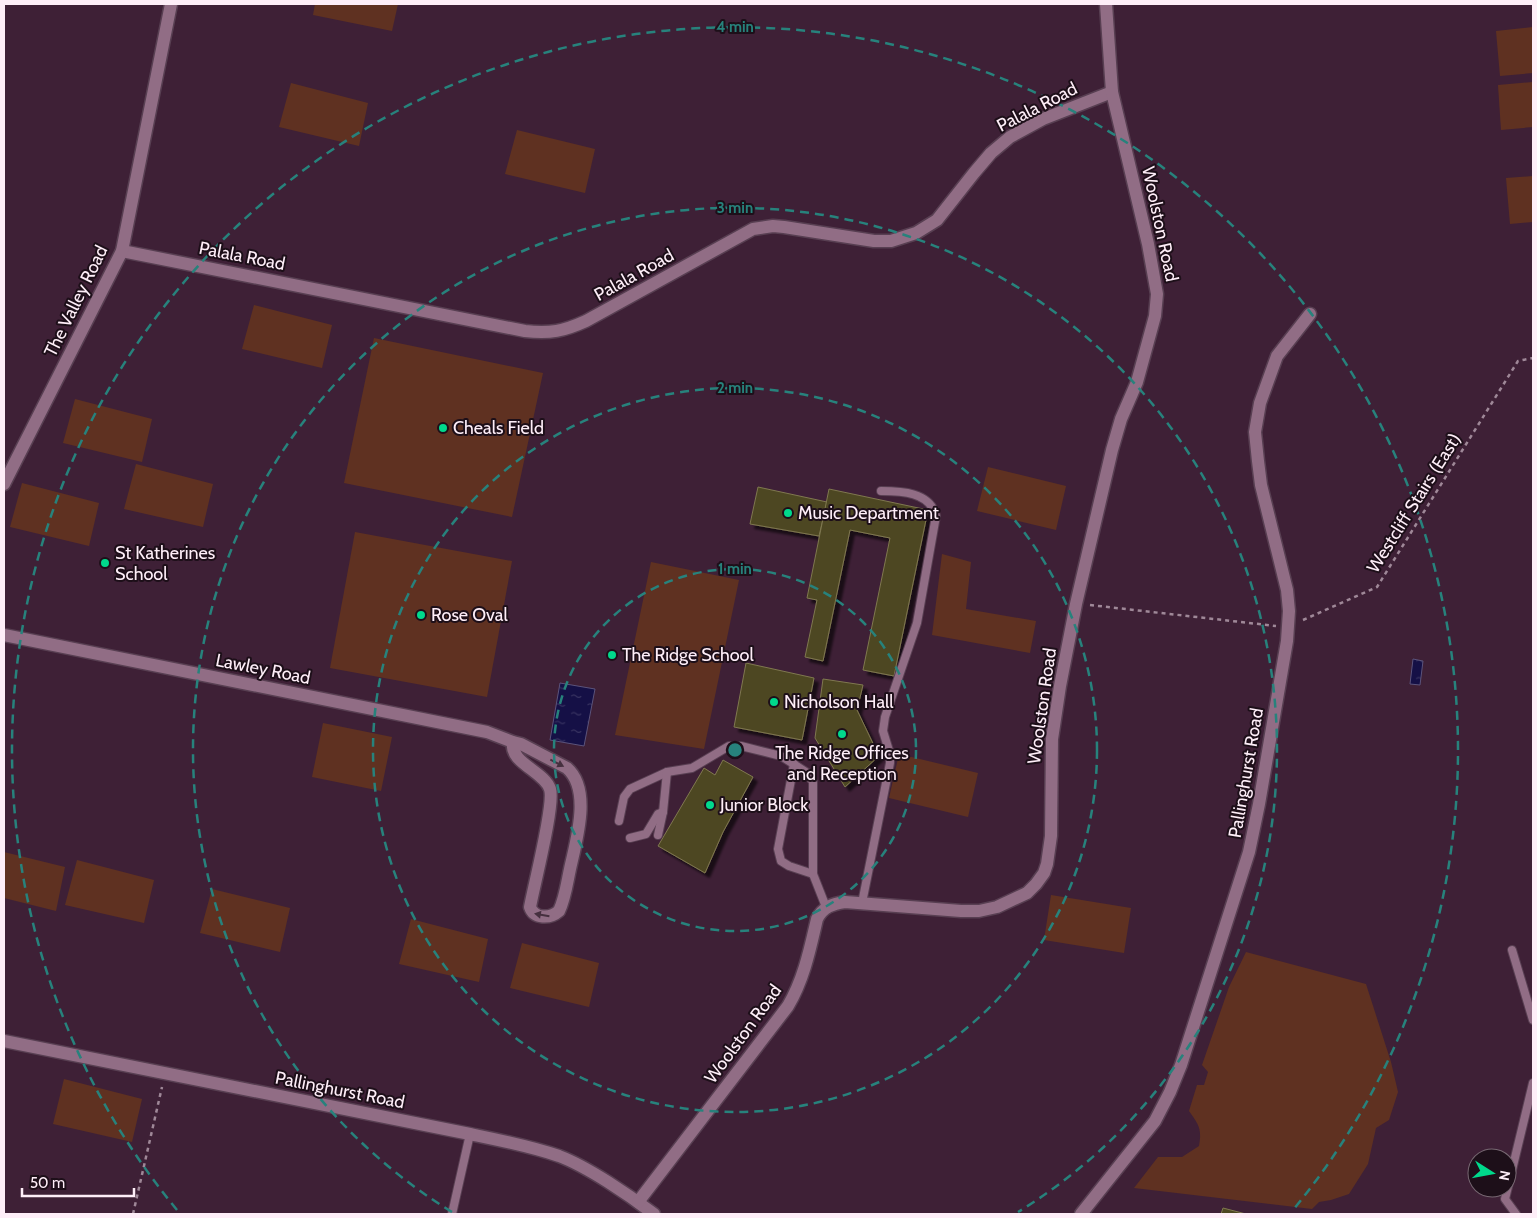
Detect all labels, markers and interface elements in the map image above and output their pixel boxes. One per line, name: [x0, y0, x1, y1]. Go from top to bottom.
text: 4 min: [716, 18, 754, 36]
street label: Palala Road: [993, 77, 1081, 137]
street label: Woolston Road: [1137, 165, 1183, 283]
text: 3 min: [717, 199, 753, 217]
street label: Palala Road: [197, 237, 287, 275]
street label: The Valley Road: [40, 242, 112, 360]
street label: Palala Road: [590, 244, 678, 306]
text: 2 min: [717, 379, 753, 397]
place label: Cheals Field: [453, 417, 544, 439]
marker: Cheals Field: [437, 422, 449, 434]
street label: Westcliff Stairs (East): [1362, 429, 1466, 577]
place label: Music Department: [798, 502, 939, 524]
marker: Music Department: [782, 507, 794, 519]
place label: St Katherines School: [115, 542, 215, 585]
marker: St Katherines School: [99, 557, 111, 569]
text: 1 min: [718, 560, 752, 578]
place label: Rose Oval: [431, 604, 508, 626]
marker: Rose Oval: [415, 609, 427, 621]
place label: The Ridge School: [622, 644, 755, 666]
street label: Woolston Road: [1023, 647, 1061, 765]
street label: Lawley Road: [214, 649, 312, 689]
marker: The Ridge School: [606, 649, 618, 661]
place label: Nicholson Hall: [784, 691, 894, 713]
marker: Nicholson Hall: [768, 696, 780, 708]
street label: Pallinghurst Road: [1224, 706, 1268, 840]
marker: The Ridge Offices and Reception: [836, 728, 848, 740]
centre of rings: [726, 741, 744, 759]
place label: The Ridge Offices and Reception: [775, 742, 909, 785]
one-way arrow: [550, 759, 564, 767]
place label: Junior Block: [719, 794, 809, 816]
marker: Junior Block: [704, 799, 716, 811]
one-way arrow: [533, 910, 549, 918]
street label: Woolston Road: [700, 980, 786, 1088]
street label: Pallinghurst Road: [273, 1067, 407, 1113]
north arrow: [1467, 1148, 1517, 1198]
scale bar: [22, 1166, 135, 1198]
text: N: [1495, 1169, 1515, 1182]
text: 50 m: [30, 1174, 65, 1192]

